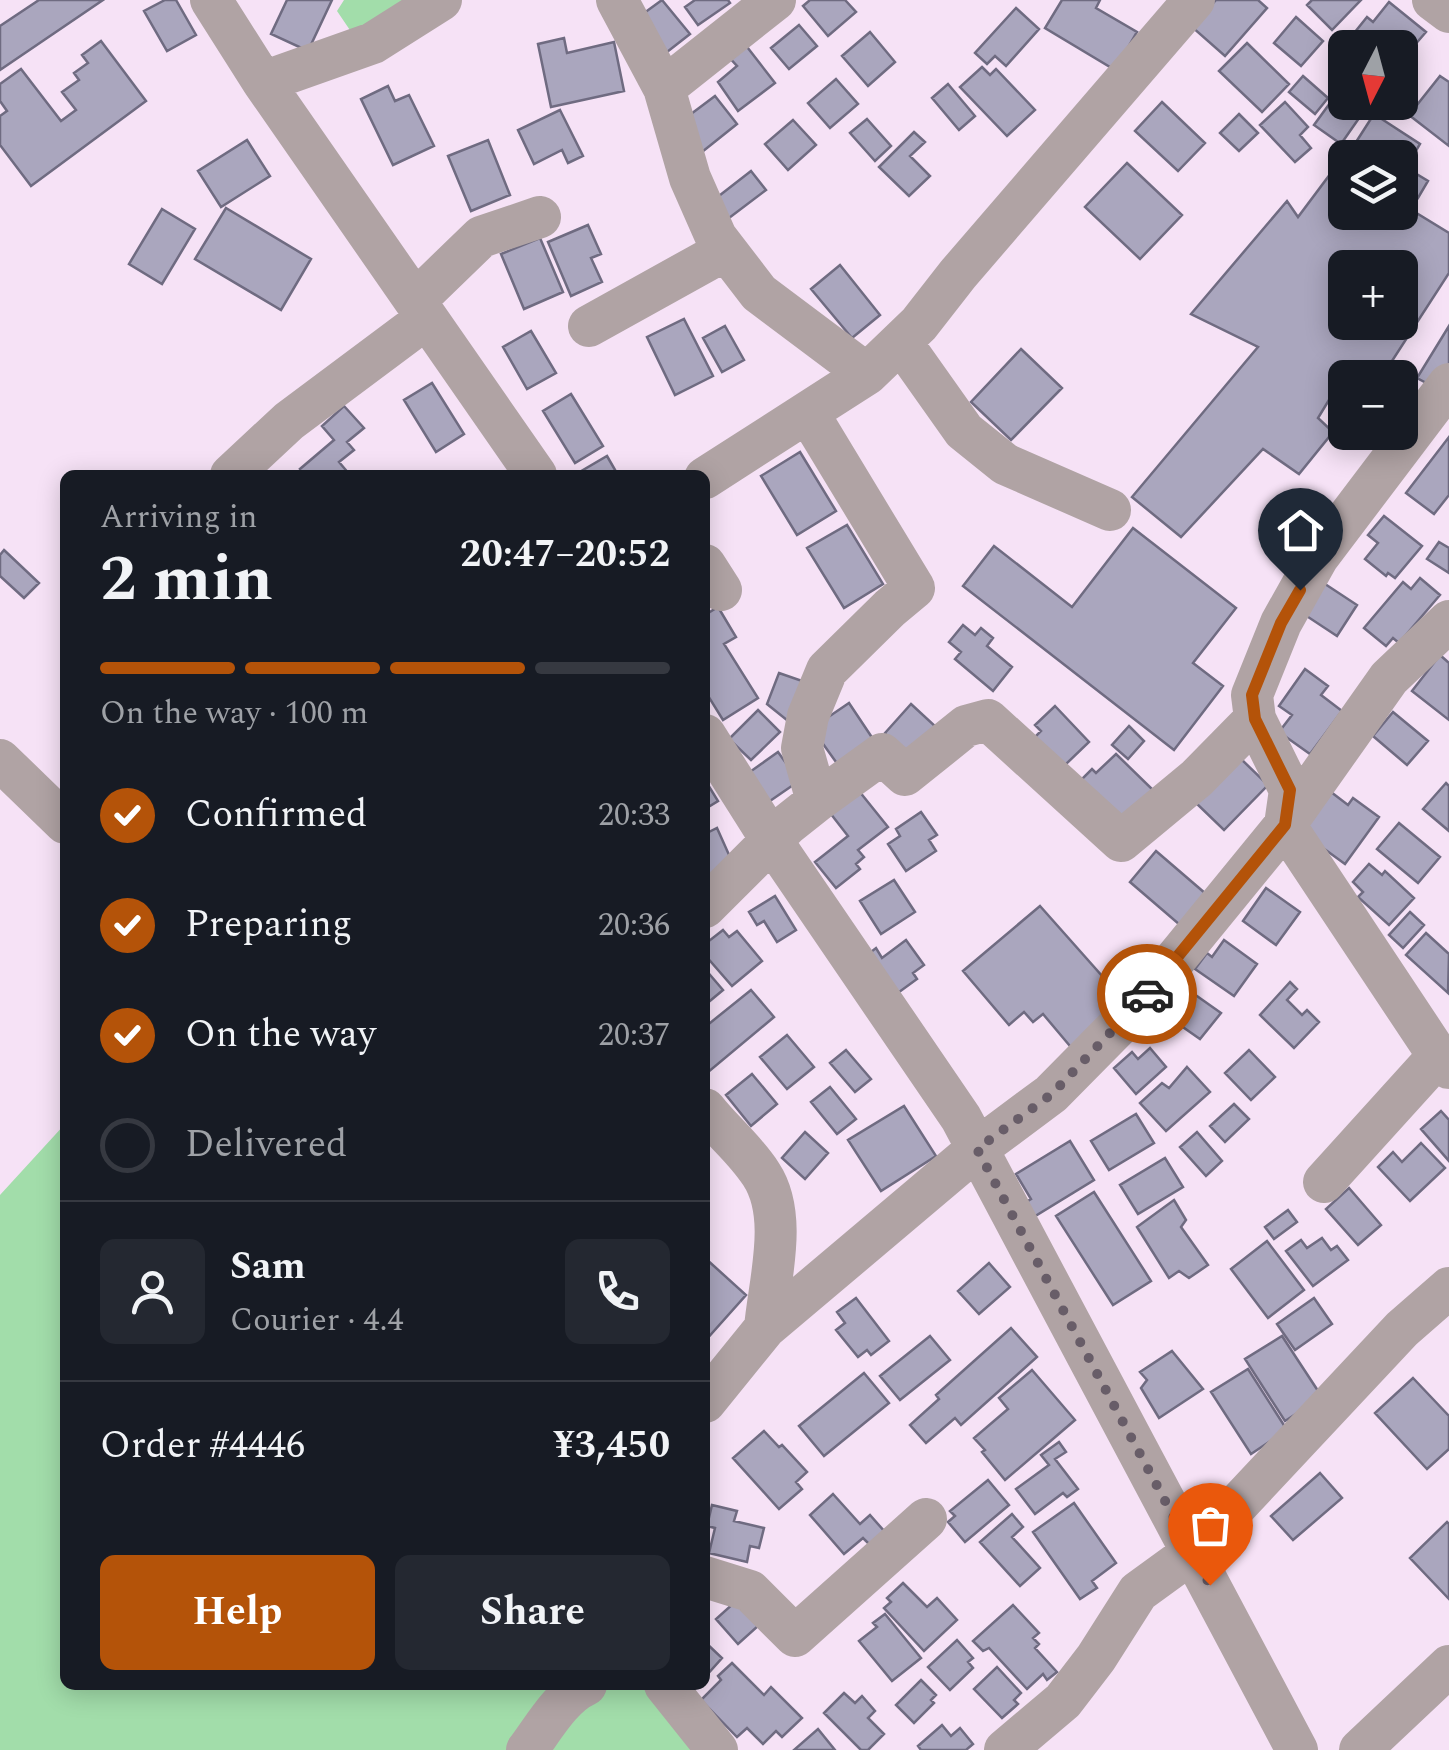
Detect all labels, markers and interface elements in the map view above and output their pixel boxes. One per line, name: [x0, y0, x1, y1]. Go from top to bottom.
north arrow: [1328, 30, 1418, 120]
map controls: [1328, 30, 1418, 450]
button: layers: [1328, 140, 1418, 230]
button: +: [1328, 250, 1418, 340]
button: −: [1328, 360, 1418, 450]
pin: [1258, 488, 1343, 591]
text: Arriving in: [100, 493, 257, 542]
icon: home: [1273, 503, 1328, 558]
text: 20:47–20:52: [460, 526, 670, 584]
text: 2 min: [100, 530, 273, 629]
text: On the way · 100 m: [100, 689, 368, 738]
text: Confirmed: [185, 786, 367, 844]
icon: check: [100, 788, 155, 843]
text: 20:33: [598, 791, 670, 840]
text: Preparing: [185, 896, 352, 954]
icon: check: [100, 898, 155, 953]
text: 20:36: [598, 901, 670, 950]
courier: [1097, 944, 1197, 1044]
icon: car: [1120, 967, 1175, 1022]
text: On the way: [185, 1006, 376, 1064]
icon: check: [100, 1008, 155, 1063]
text: 20:37: [598, 1011, 670, 1060]
text: Delivered: [185, 1116, 347, 1174]
text: Sam: [230, 1238, 306, 1296]
button: person: [100, 1239, 205, 1344]
button: phone: [565, 1239, 670, 1344]
text: Courier · 4.4: [230, 1296, 403, 1345]
text: Order #4446: [100, 1417, 305, 1475]
text: ¥3,450: [553, 1417, 670, 1475]
pin: [1168, 1483, 1253, 1586]
icon: bag: [1183, 1498, 1238, 1553]
button: Help: [100, 1555, 375, 1670]
button: Share: [395, 1555, 670, 1670]

